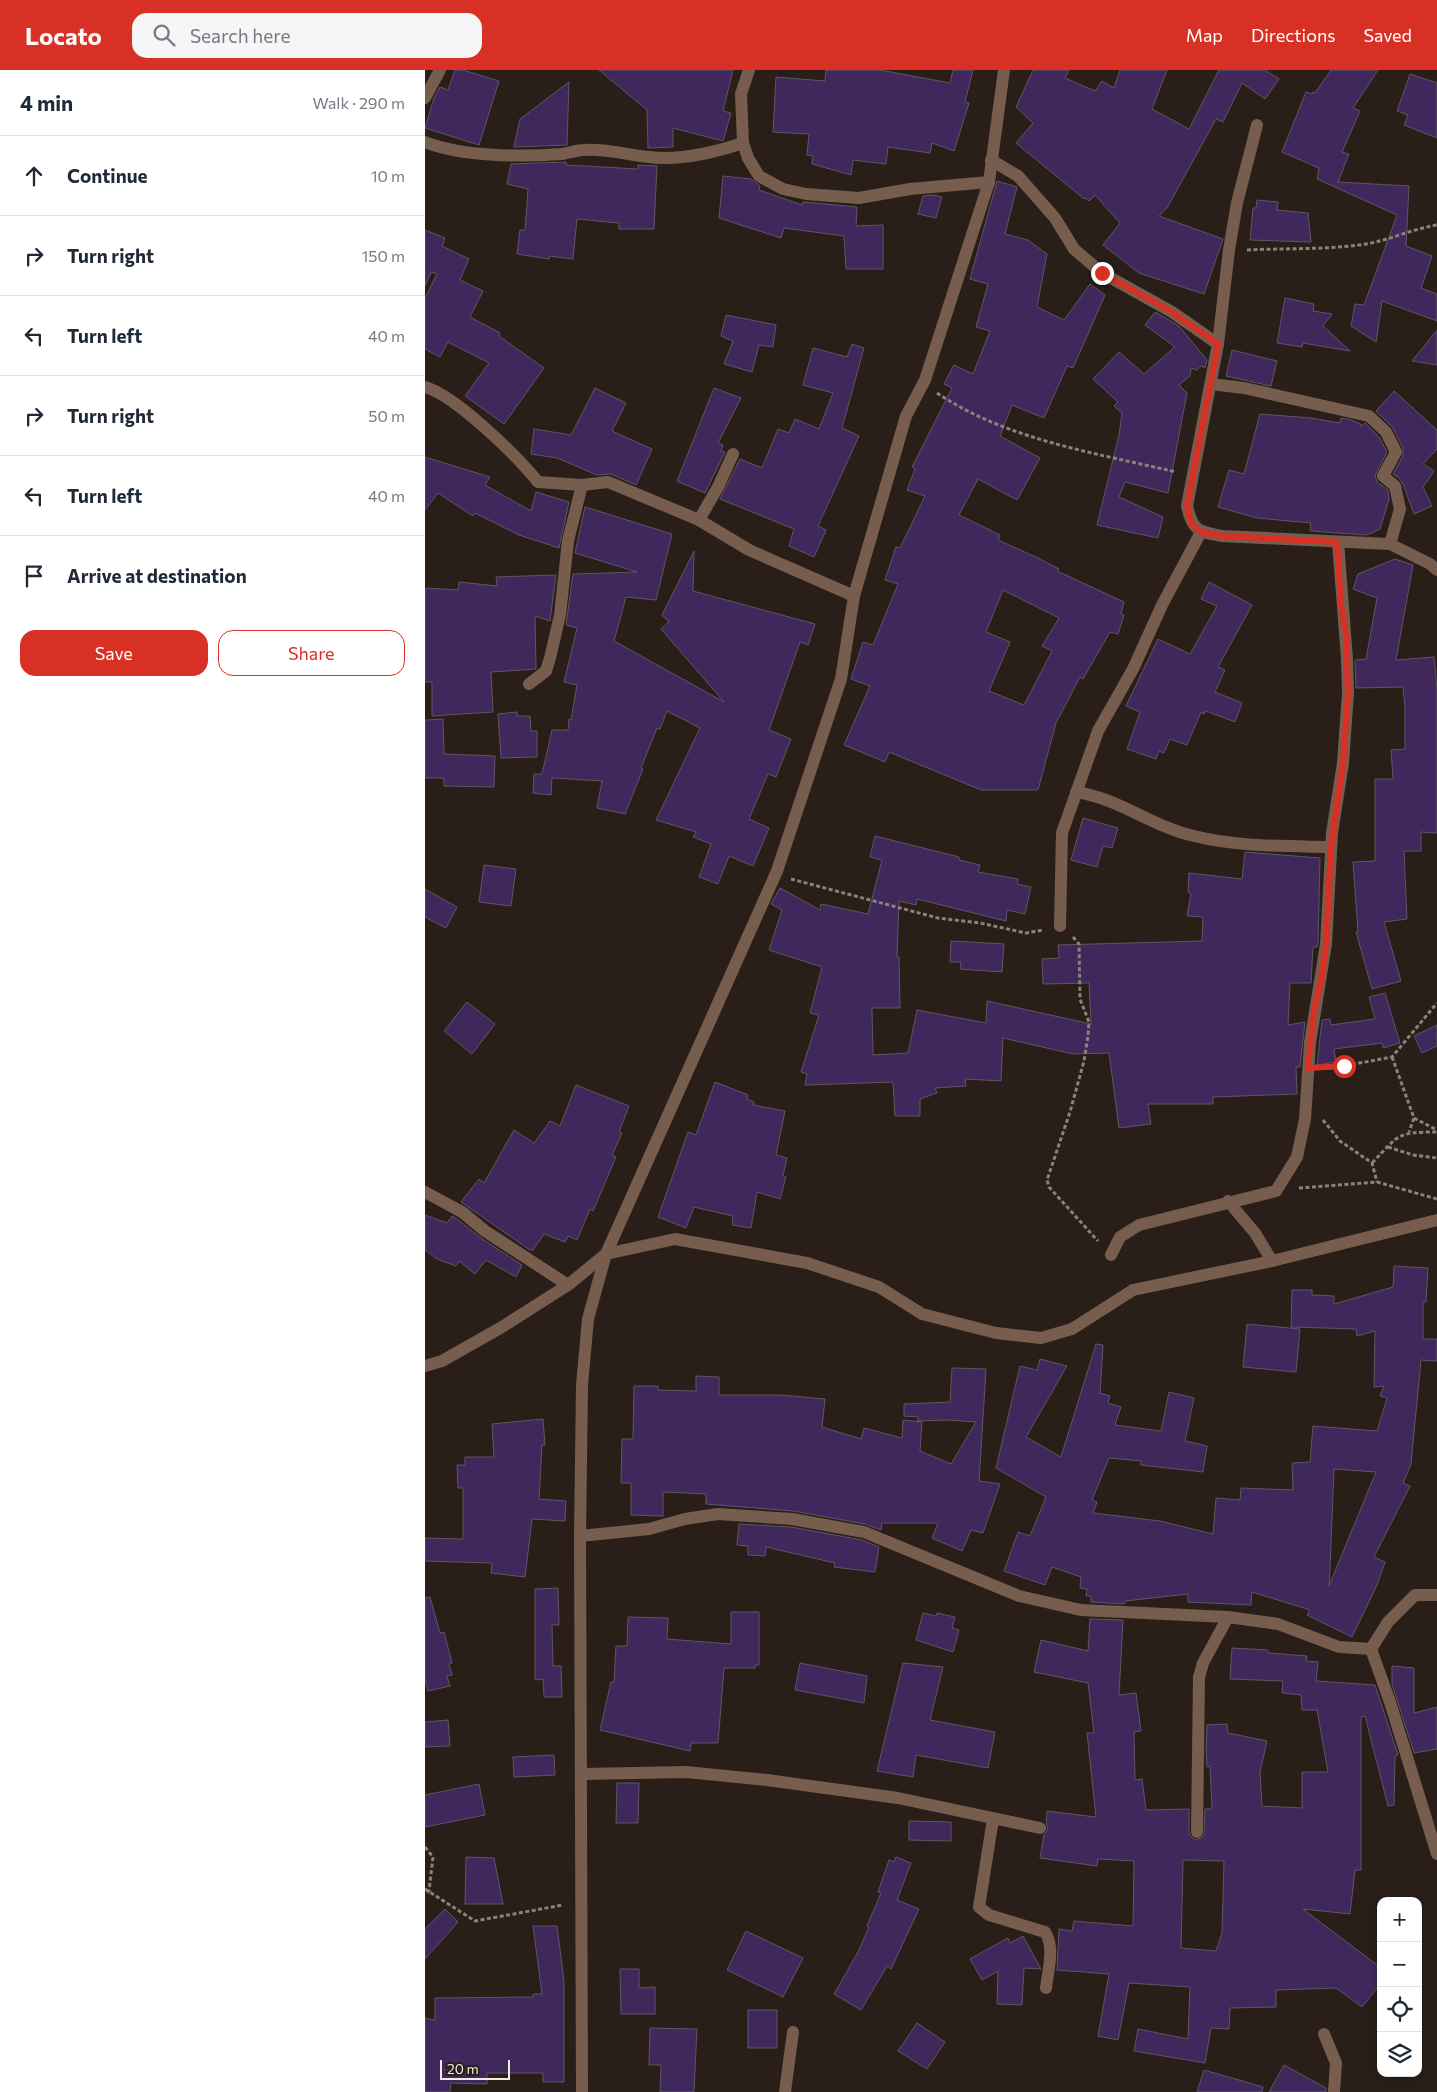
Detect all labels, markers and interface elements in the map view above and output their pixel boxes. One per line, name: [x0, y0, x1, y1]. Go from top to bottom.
search box: [132, 13, 482, 58]
text: Locato: [25, 21, 102, 50]
icon: search: [150, 21, 178, 49]
text: Search here: [190, 24, 290, 47]
text: Map: [1186, 24, 1223, 46]
text: Directions: [1251, 24, 1335, 46]
text: Saved: [1363, 24, 1412, 46]
text: 4 min: [20, 90, 73, 115]
text: Walk · 290 m: [313, 93, 405, 112]
icon: ahead: [20, 162, 48, 190]
text: Continue: [67, 164, 147, 187]
text: 10 m: [371, 166, 405, 185]
icon: right: [20, 242, 48, 270]
text: Turn right: [67, 244, 154, 267]
text: 150 m: [362, 246, 405, 265]
route end: [1091, 262, 1114, 285]
icon: left: [20, 322, 48, 350]
text: Turn left: [67, 324, 142, 347]
text: 40 m: [368, 326, 405, 345]
icon: right: [20, 402, 48, 430]
text: Turn right: [67, 404, 154, 427]
text: 50 m: [368, 406, 405, 425]
icon: left: [20, 482, 48, 510]
text: Turn left: [67, 484, 142, 507]
text: 40 m: [368, 486, 405, 505]
icon: arrive: [20, 562, 48, 590]
text: Arrive at destination: [67, 564, 247, 587]
button: Save: [20, 630, 208, 676]
button: Share: [218, 630, 405, 676]
route start: [1333, 1055, 1356, 1078]
map controls: [1377, 1897, 1422, 2077]
button: +: [1377, 1897, 1422, 1942]
button: −: [1377, 1942, 1422, 1987]
button: locate: [1377, 1987, 1422, 2032]
button: layers: [1377, 2032, 1422, 2077]
scale bar: [440, 2057, 510, 2080]
text: 20 m: [447, 2060, 479, 2077]

